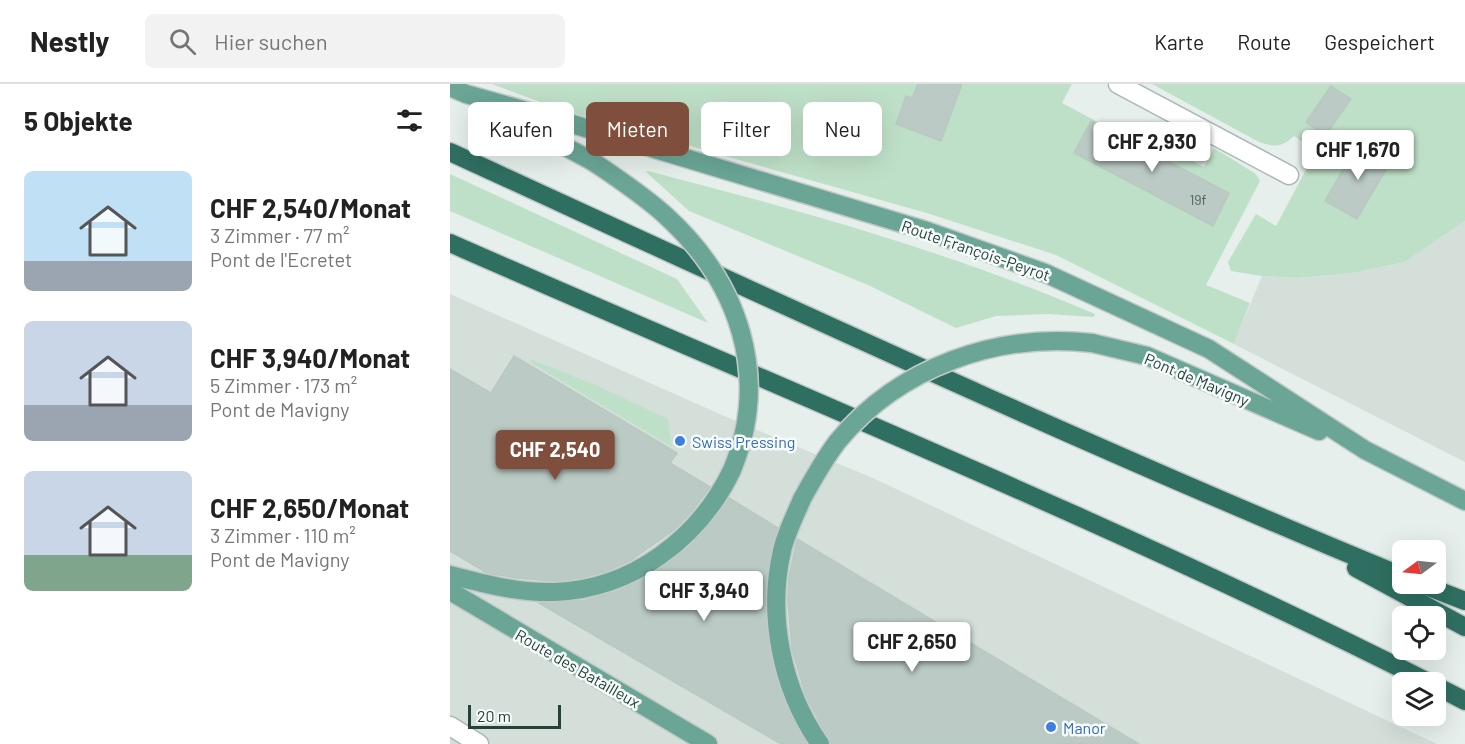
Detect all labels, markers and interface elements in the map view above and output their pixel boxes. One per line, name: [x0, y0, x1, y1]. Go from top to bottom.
search box: [145, 14, 565, 68]
text: Nestly: [30, 24, 109, 58]
icon: search: [166, 25, 199, 58]
text: Hier suchen: [214, 28, 328, 54]
text: Karte: [1154, 29, 1204, 54]
text: Route: [1237, 29, 1291, 54]
text: Gespeichert: [1324, 29, 1435, 54]
chip: Kaufen: [468, 102, 574, 156]
chip: Mieten: [586, 102, 689, 156]
chip: Filter: [701, 102, 791, 156]
chip: Neu: [803, 102, 882, 156]
icon: filters: [393, 104, 426, 137]
text: 5 Objekte: [24, 105, 133, 136]
pin: CHF 2,930: [1083, 122, 1221, 173]
text: CHF 2,930: [1107, 129, 1197, 153]
pin: CHF 1,670: [1289, 130, 1427, 181]
text: CHF 1,670: [1316, 137, 1400, 161]
house number: 19f: [1189, 191, 1207, 208]
text: CHF 2,540/Monat: [210, 192, 411, 223]
icon: home: [72, 195, 144, 267]
street label: Route François-Peyrot: [899, 216, 1053, 284]
text: 3 Zimmer · 77 m²: [210, 223, 349, 247]
text: Pont de l'Ecretet: [210, 247, 352, 271]
text: CHF 3,940/Monat: [210, 342, 410, 373]
icon: home: [72, 345, 144, 417]
street label: Pont de Mavigny: [1142, 348, 1253, 410]
text: 5 Zimmer · 173 m²: [210, 373, 357, 397]
text: Pont de Mavigny: [210, 397, 350, 421]
pin: CHF 2,540: [486, 430, 624, 481]
place label: Swiss Pressing: [692, 432, 795, 451]
marker: Swiss Pressing: [673, 434, 687, 448]
text: CHF 2,540: [510, 437, 600, 461]
text: CHF 2,650/Monat: [210, 492, 409, 523]
icon: home: [72, 495, 144, 567]
text: 3 Zimmer · 110 m²: [210, 523, 356, 547]
north arrow: [1392, 540, 1446, 594]
map controls: [1392, 540, 1446, 726]
text: Pont de Mavigny: [210, 547, 350, 571]
pin: CHF 3,940: [635, 571, 773, 622]
text: CHF 3,940: [659, 578, 749, 602]
button: locate: [1392, 606, 1446, 660]
pin: CHF 2,650: [843, 622, 981, 673]
street label: Route des Batailleux: [512, 625, 644, 712]
text: CHF 2,650: [867, 629, 957, 653]
button: layers: [1392, 672, 1446, 726]
scale bar: [468, 702, 561, 730]
text: 20 m: [477, 706, 511, 725]
place label: Manor: [1063, 718, 1106, 737]
marker: Manor: [1044, 720, 1058, 734]

